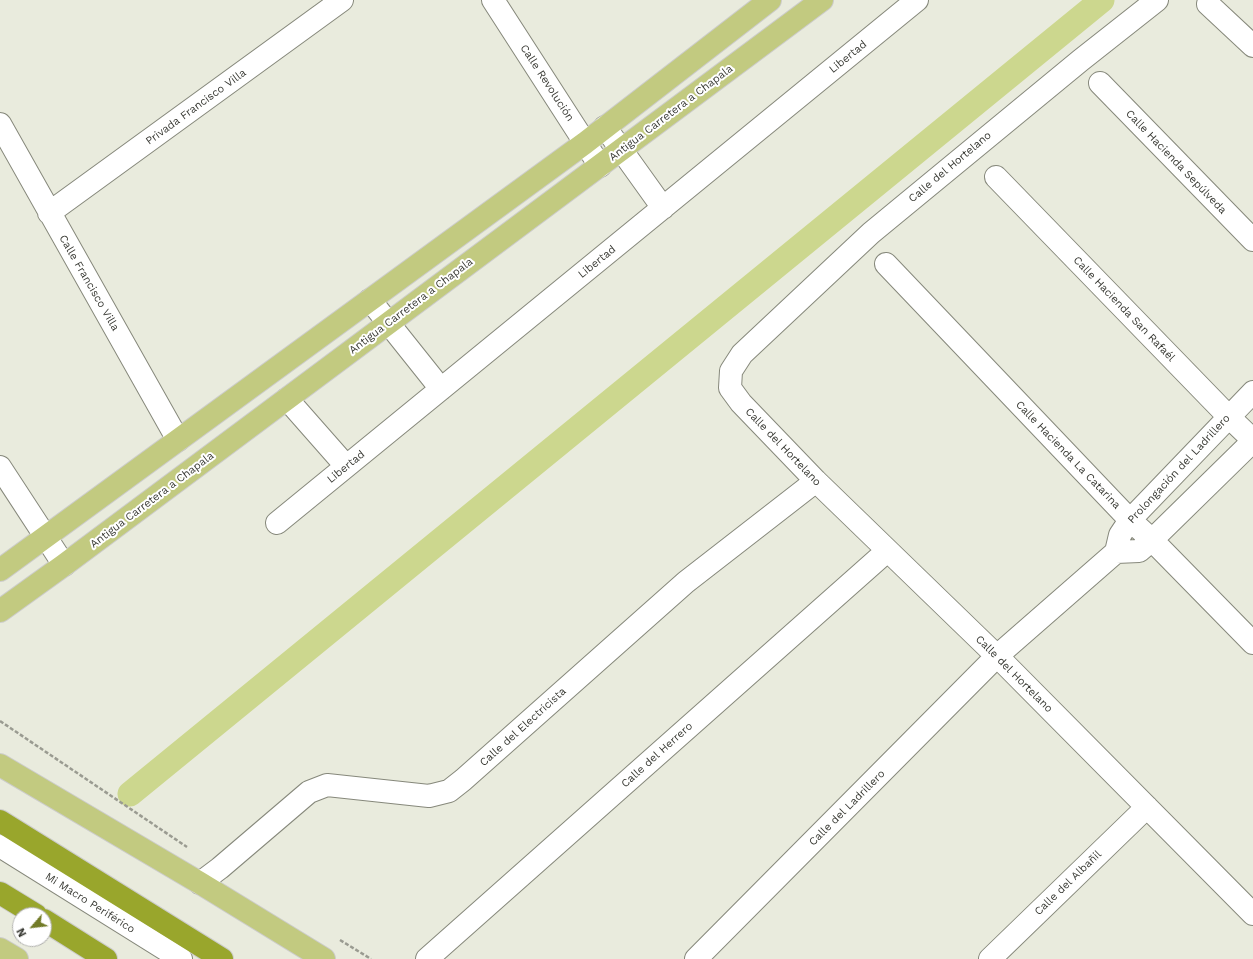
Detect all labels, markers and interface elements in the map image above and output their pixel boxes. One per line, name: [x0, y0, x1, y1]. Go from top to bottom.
street label: Libertad: [827, 38, 869, 76]
street label: Calle Revolución: [517, 42, 577, 124]
street label: Antigua Carretera a Chapala: [607, 62, 735, 164]
street label: Privada Francisco Villa: [143, 66, 249, 148]
street label: Calle Hacienda Sepúlveda: [1123, 107, 1229, 217]
street label: Calle del Hortelano: [906, 129, 994, 205]
street label: Calle Francisco Villa: [56, 233, 122, 333]
street label: Libertad: [576, 243, 618, 281]
street label: Calle Hacienda San Rafaél: [1070, 254, 1178, 364]
street label: Antigua Carretera a Chapala: [347, 255, 475, 357]
street label: Calle Hacienda La Catarina: [1013, 398, 1123, 512]
street label: Calle del Hortelano: [742, 405, 824, 489]
street label: Prolongación del Ladrillero: [1125, 412, 1233, 526]
street label: Libertad: [325, 448, 367, 486]
street label: Antigua Carretera a Chapala: [88, 449, 216, 551]
street label: Calle del Hortelano: [973, 633, 1055, 715]
street label: Calle del Electricista: [477, 685, 569, 769]
street label: Calle del Herrero: [619, 720, 695, 790]
street label: Calle del Ladrillero: [806, 767, 888, 849]
street label: Calle del Albañil: [1032, 848, 1104, 918]
street label: Mi Macro Periférico: [43, 870, 137, 936]
north arrow: [12, 907, 52, 947]
text: N: [14, 926, 29, 939]

